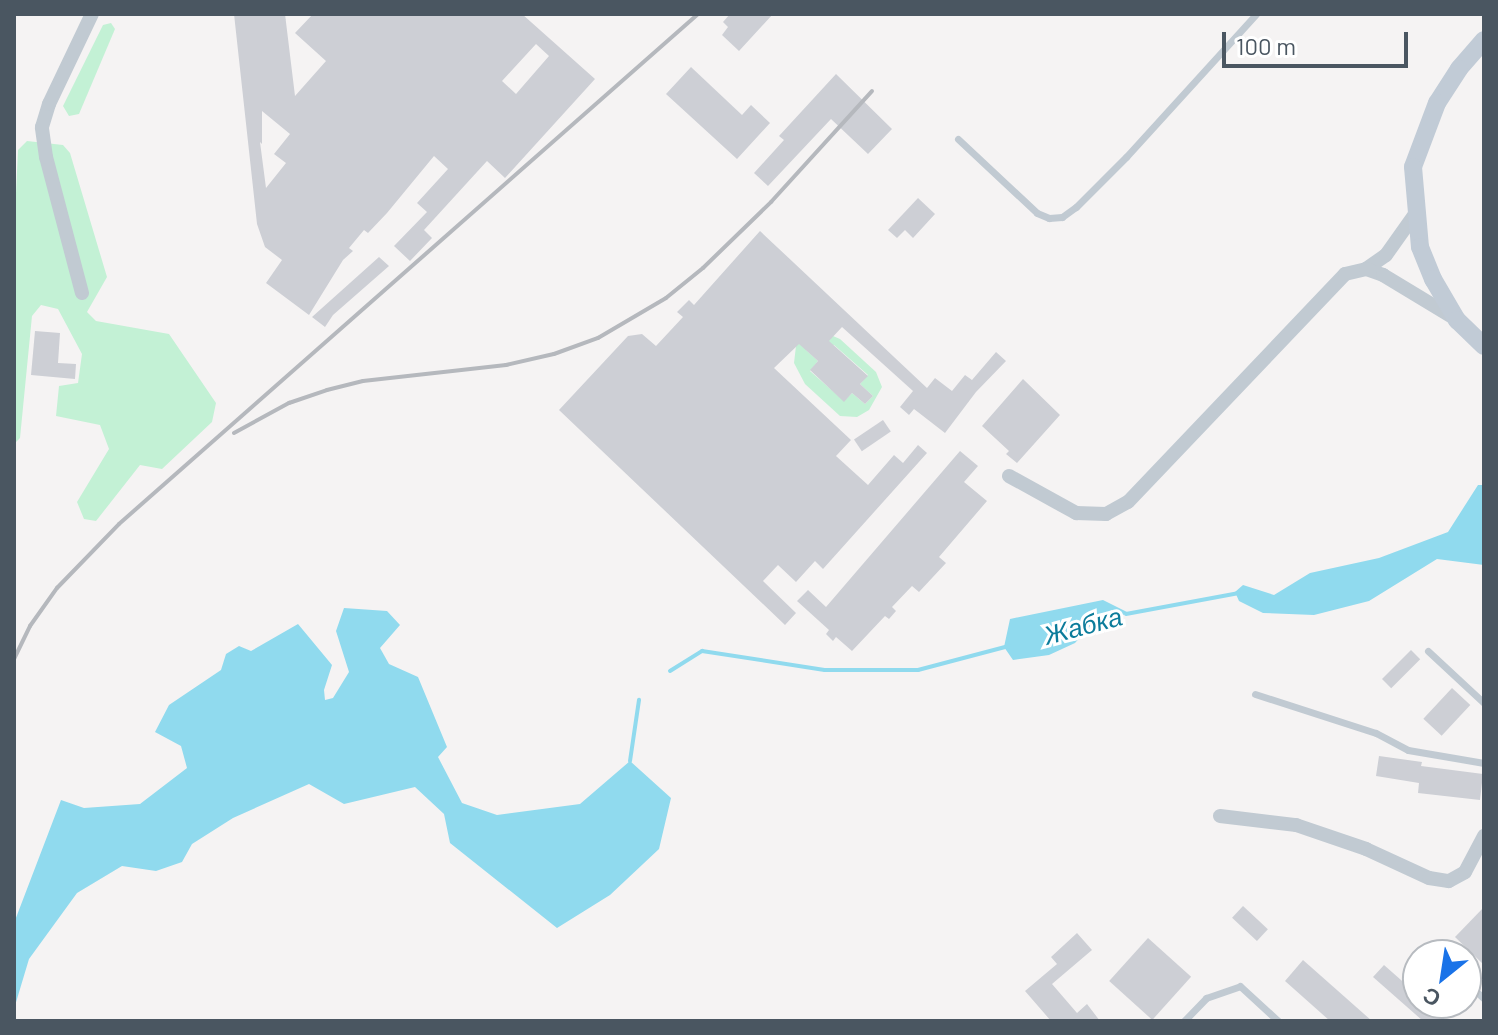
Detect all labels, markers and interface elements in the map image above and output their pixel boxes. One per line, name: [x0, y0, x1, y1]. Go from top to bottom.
scale bar: [1226, 16, 1412, 66]
text: 100 m: [1236, 31, 1296, 60]
water label: Жабка: [1040, 600, 1126, 650]
north arrow: [1402, 939, 1482, 1019]
text: С: [1418, 983, 1444, 1013]

